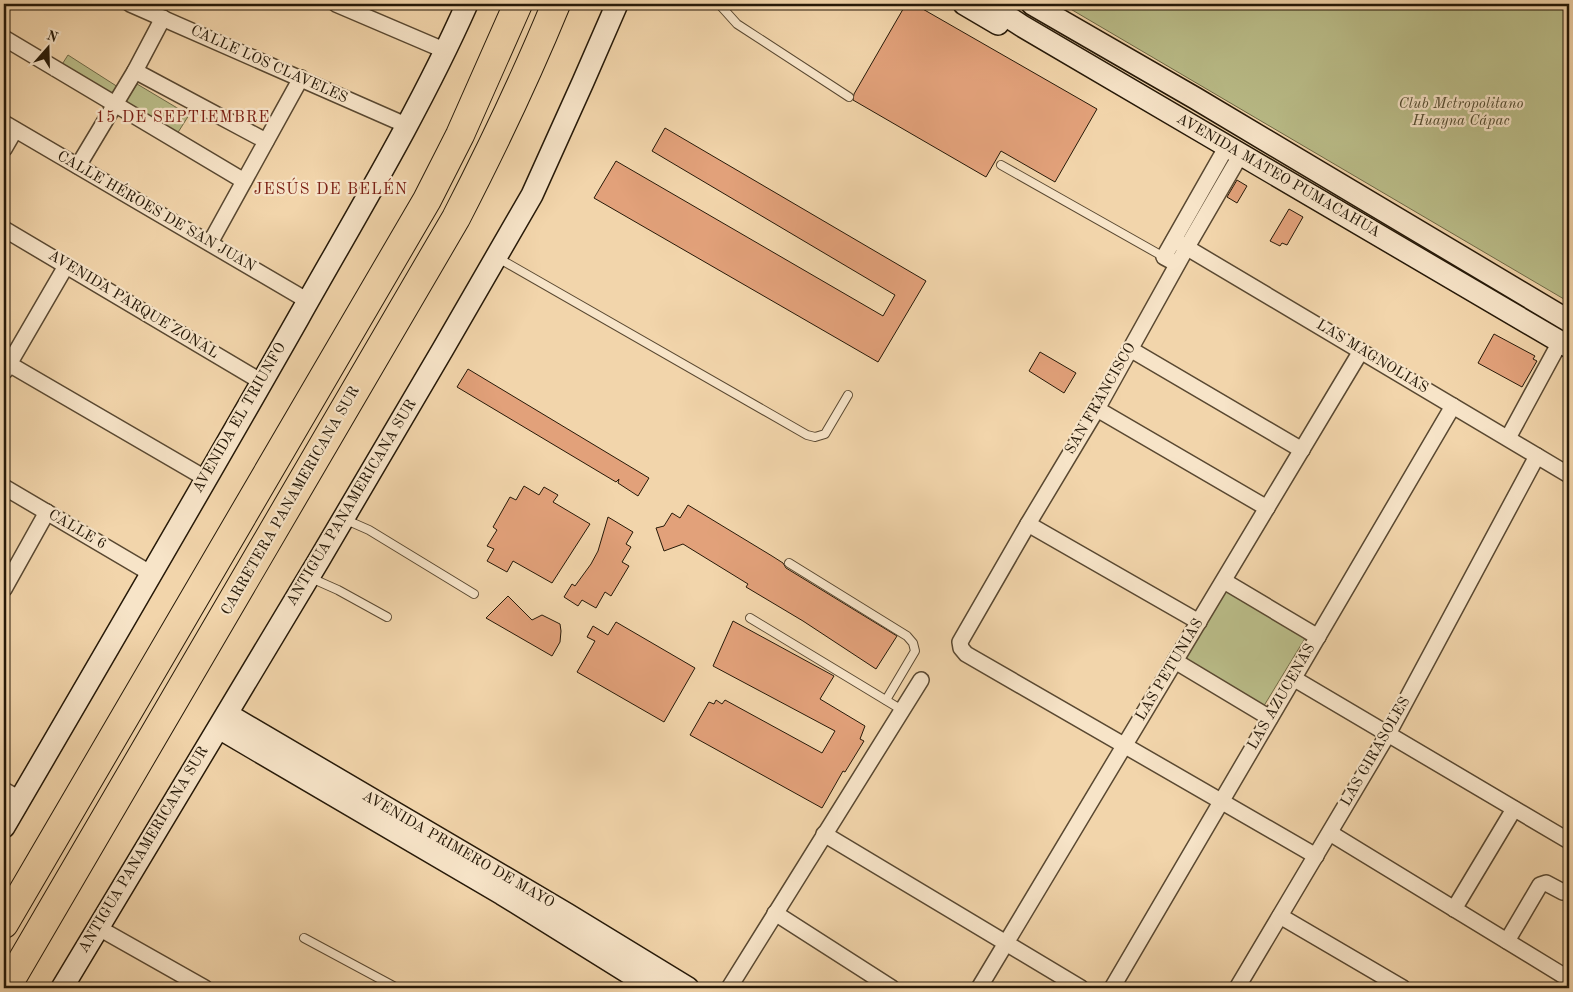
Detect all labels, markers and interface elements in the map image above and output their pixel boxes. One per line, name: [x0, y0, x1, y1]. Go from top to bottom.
north arrow: [22, 22, 72, 72]
street label: CALLE LOS CLAVELES: [188, 24, 350, 106]
text: N: [45, 28, 60, 45]
park label: Club Metropolitano Huayna Cápac: [1399, 97, 1523, 129]
district label: 15 DE SEPTIEMBRE: [96, 110, 270, 126]
street label: AVENIDA MATEO PUMACAHUA: [1174, 111, 1383, 241]
street label: CALLE HÉROES DE SAN JUAN: [54, 146, 260, 275]
district label: JESÚS DE BELÉN: [254, 177, 408, 198]
street label: AVENIDA PARQUE ZONAL: [45, 248, 221, 362]
street label: LAS MAGNOLIAS: [1313, 318, 1431, 396]
street label: AVENIDA EL TRIUNFO: [191, 340, 289, 496]
street label: SAN FRANCISCO: [1063, 341, 1139, 457]
street label: CARRETERA PANAMERICANA SUR: [219, 384, 363, 618]
street label: ANTIGUA PANAMERICANA SUR: [284, 397, 420, 609]
street label: CALLE 6: [45, 507, 109, 553]
street label: LAS PETUNIAS: [1134, 616, 1206, 724]
street label: LAS AZUCENAS: [1246, 641, 1318, 753]
street label: LAS GIRASOLES: [1339, 695, 1413, 809]
street label: ANTIGUA PANAMERICANA SUR: [76, 744, 212, 956]
street label: AVENIDA PRIMERO DE MAYO: [359, 789, 557, 911]

